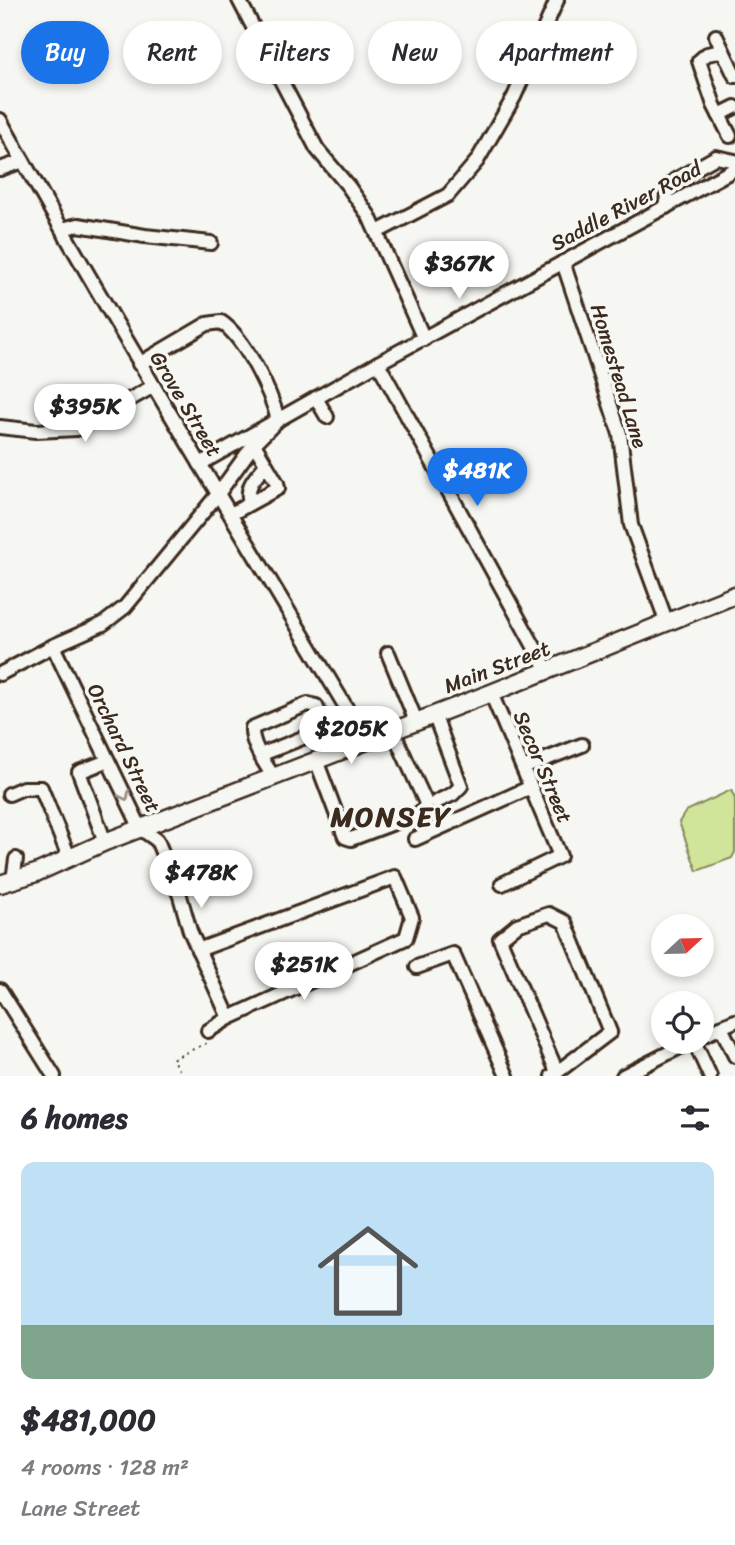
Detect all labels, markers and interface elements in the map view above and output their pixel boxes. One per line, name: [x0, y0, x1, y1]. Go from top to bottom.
chip: Buy: [21, 21, 109, 84]
chip: Rent: [123, 21, 222, 84]
chip: Filters: [236, 21, 354, 84]
chip: New: [368, 21, 462, 84]
chip: Apartment: [476, 21, 637, 84]
street label: Saddle River Road: [544, 149, 710, 262]
pin: $367K: [410, 242, 508, 301]
text: $367K: [425, 243, 493, 284]
street label: Homestead Lane: [579, 299, 659, 453]
street label: Grove Street: [139, 343, 233, 465]
pin: $395K: [36, 384, 134, 444]
text: $395K: [50, 386, 120, 427]
pin: $481K: [428, 448, 526, 508]
text: $481K: [443, 450, 511, 491]
street label: Main Street: [438, 629, 556, 705]
street label: Orchard Street: [76, 677, 172, 819]
street label: Secor Street: [502, 705, 584, 829]
pin: $205K: [302, 706, 400, 766]
text: $205K: [315, 708, 387, 749]
one-way arrow: [116, 789, 130, 801]
district label: MONSEY: [329, 792, 452, 841]
pin: $478K: [152, 850, 250, 910]
text: $478K: [166, 852, 236, 893]
north arrow: [651, 914, 714, 976]
map controls: [651, 914, 714, 1054]
pin: $251K: [255, 942, 353, 1002]
text: $251K: [271, 944, 337, 985]
button: locate: [651, 991, 714, 1054]
text: 6 homes: [21, 1091, 128, 1145]
icon: filters: [676, 1099, 714, 1137]
icon: home: [305, 1208, 431, 1334]
text: $481,000: [21, 1393, 156, 1447]
text: 4 rooms · 128 m²: [21, 1447, 189, 1488]
text: Lane Street: [21, 1488, 140, 1529]

